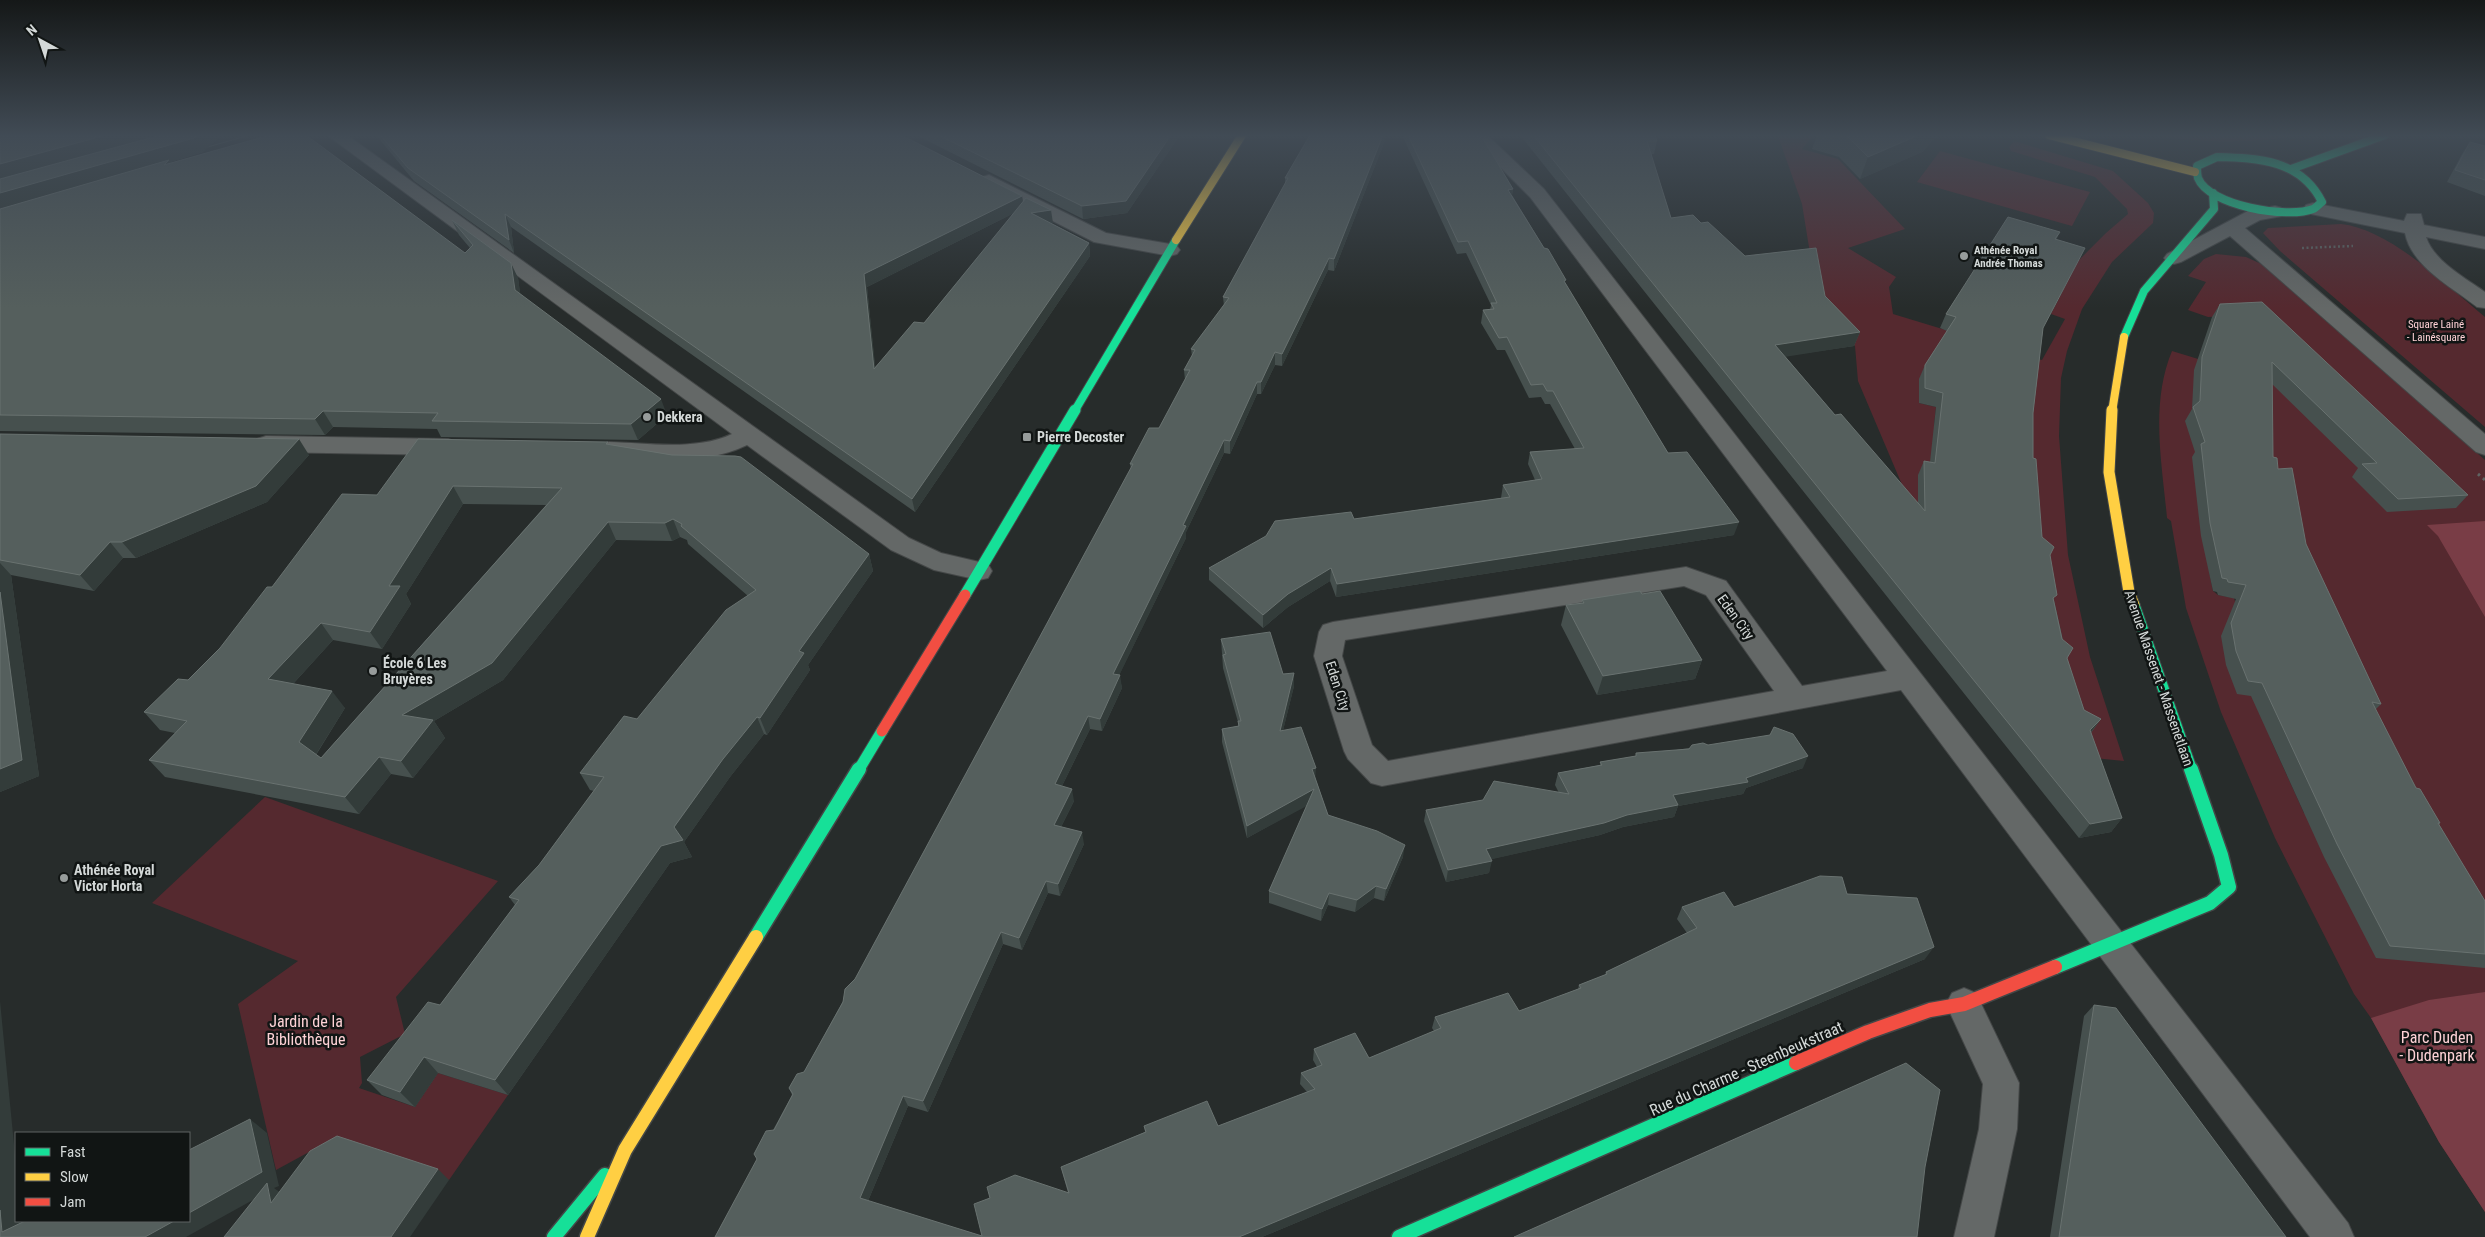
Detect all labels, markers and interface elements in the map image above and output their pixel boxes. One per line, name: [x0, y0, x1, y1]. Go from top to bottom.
north arrow: [15, 15, 65, 65]
text: N: [23, 21, 40, 39]
place label: Athénée Royal Andrée Thomas: [1974, 244, 2043, 270]
marker: Athénée Royal Andrée Thomas: [1958, 250, 1970, 262]
park label: Square Lainé - Lainésquare: [2407, 318, 2465, 344]
place label: Dekkera: [657, 409, 703, 425]
marker: Dekkera: [641, 411, 653, 423]
place label: Pierre Decoster: [1037, 429, 1125, 445]
marker: Pierre Decoster: [1021, 431, 1033, 443]
street label: Avenue Massenet - Massenetlaan: [2121, 588, 2197, 768]
street label: Eden City: [1714, 591, 1758, 643]
place label: École 6 Les Bruyères: [383, 654, 447, 687]
street label: Eden City: [1322, 659, 1354, 713]
marker: École 6 Les Bruyères: [367, 665, 379, 677]
place label: Athénée Royal Victor Horta: [74, 862, 155, 894]
marker: Athénée Royal Victor Horta: [58, 872, 70, 884]
park label: Jardin de la Bibliothèque: [267, 1012, 345, 1049]
street label: Rue du Charme - Steenbeukstraat: [1647, 1017, 1846, 1120]
park label: Parc Duden - Dudenpark: [2399, 1028, 2475, 1065]
legend: [15, 1132, 190, 1222]
text: Fast: [60, 1143, 85, 1161]
text: Slow: [60, 1168, 89, 1186]
text: Jam: [60, 1193, 86, 1211]

